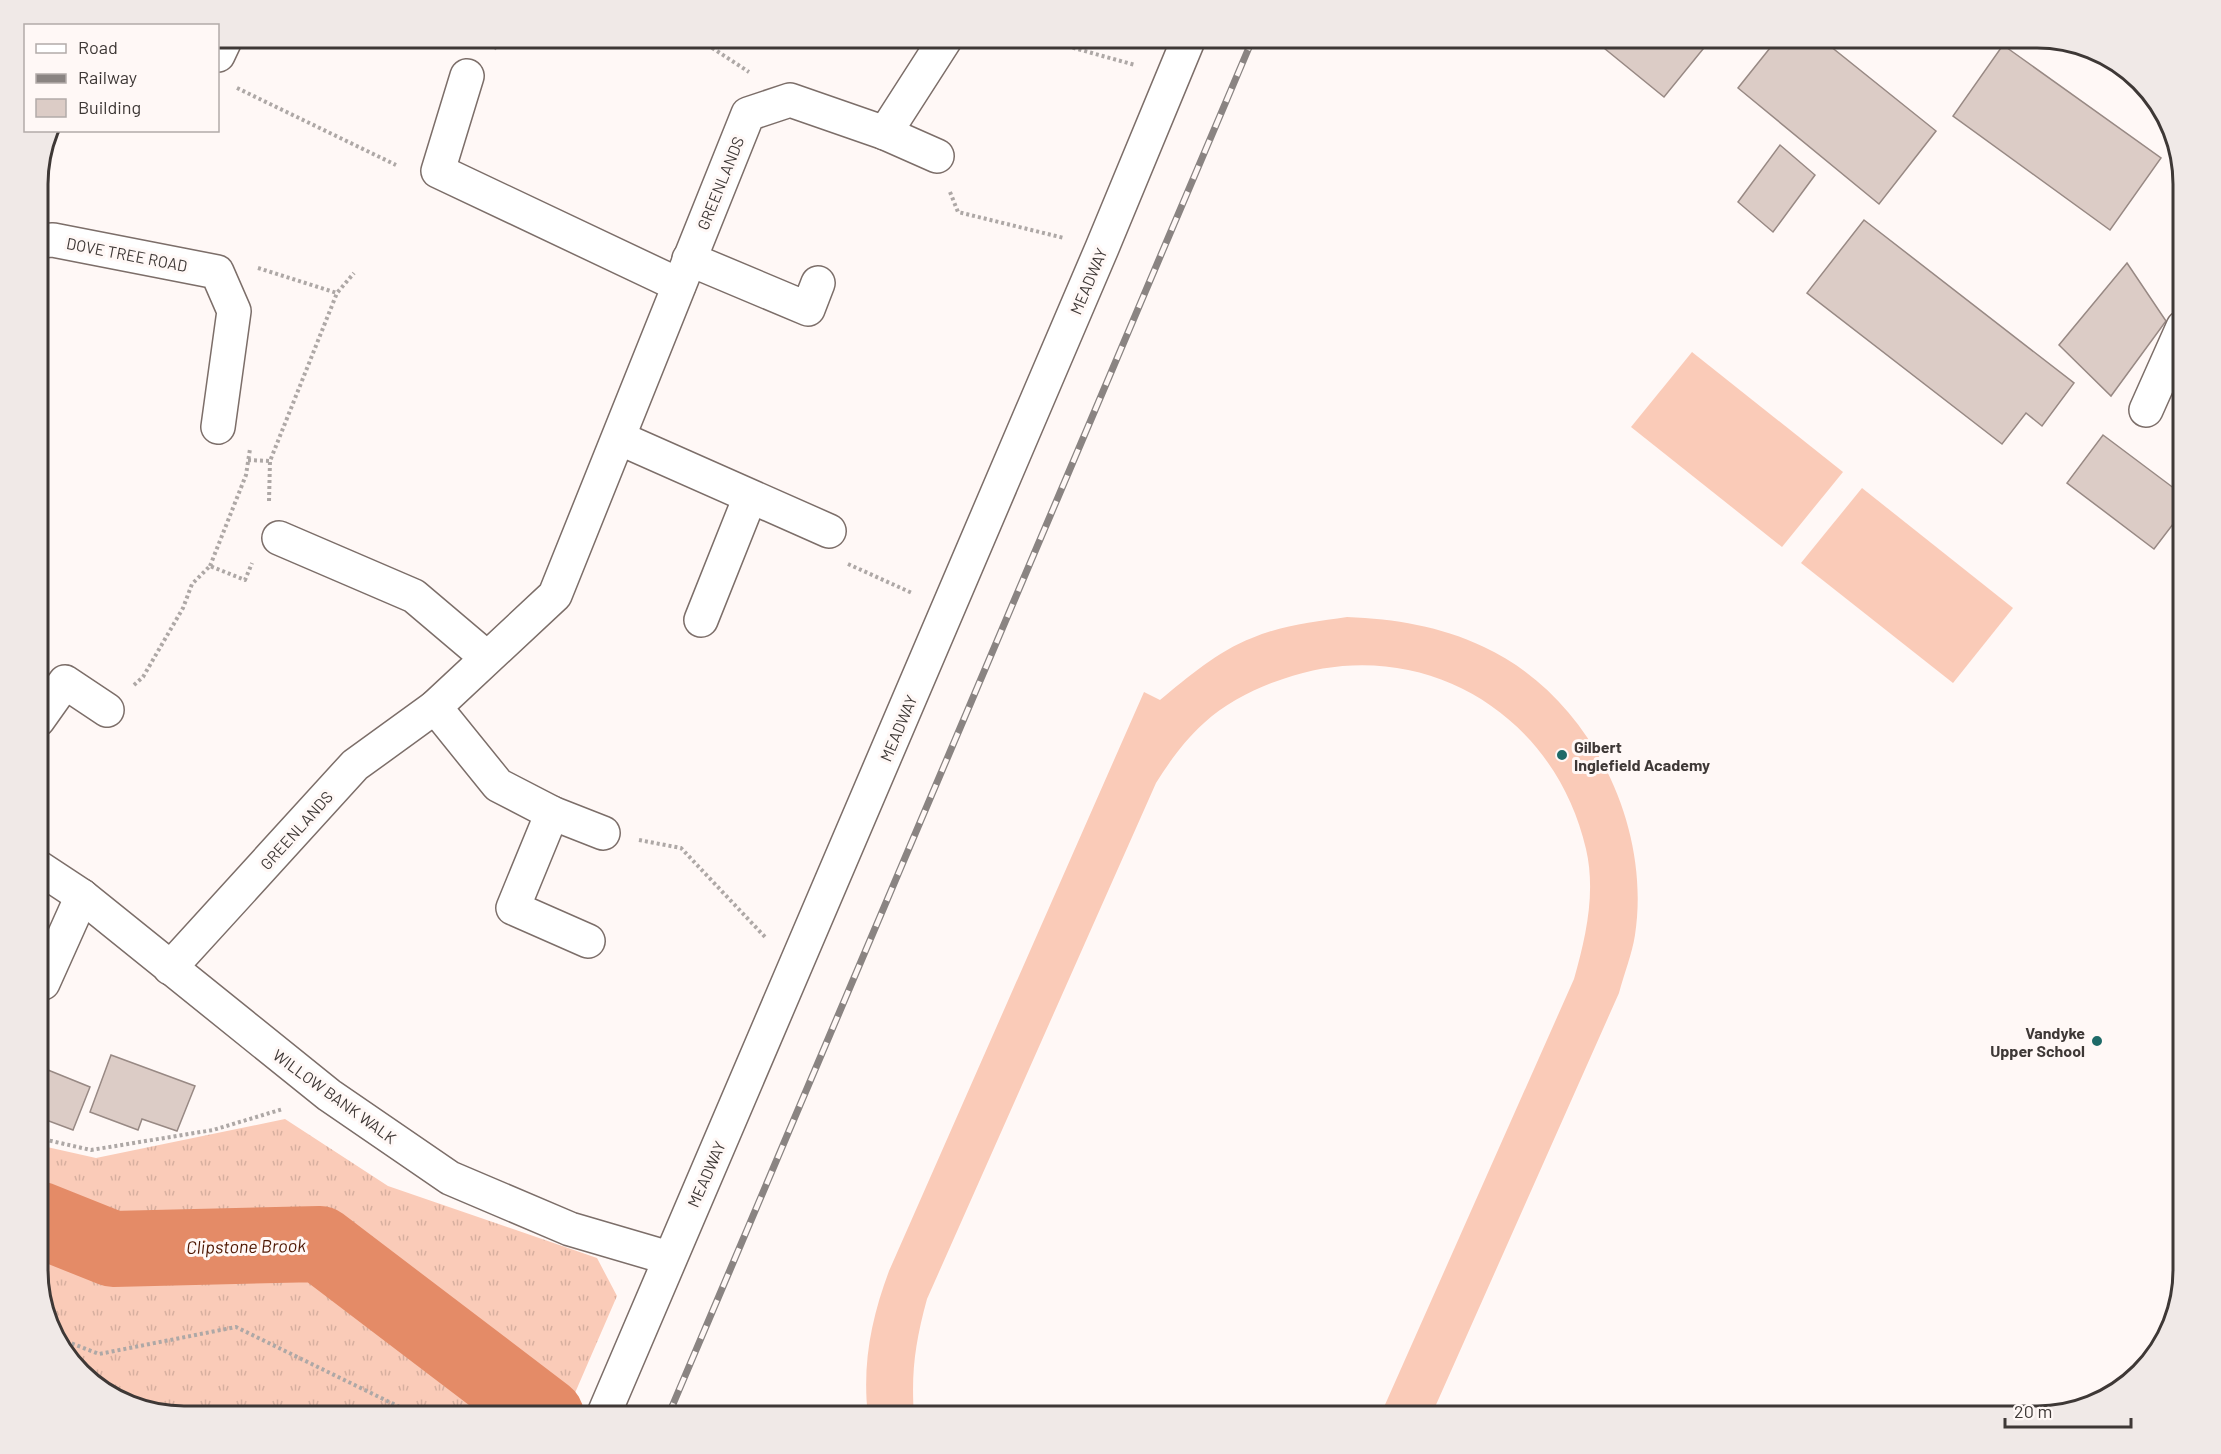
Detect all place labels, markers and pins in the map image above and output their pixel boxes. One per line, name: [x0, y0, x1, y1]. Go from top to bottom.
place label: Gilbert Inglefield Academy: [1574, 737, 1710, 774]
marker: Gilbert Inglefield Academy: [1555, 748, 1569, 762]
place label: Vandyke Upper School: [1990, 1023, 2085, 1060]
marker: Vandyke Upper School: [2090, 1034, 2104, 1048]

